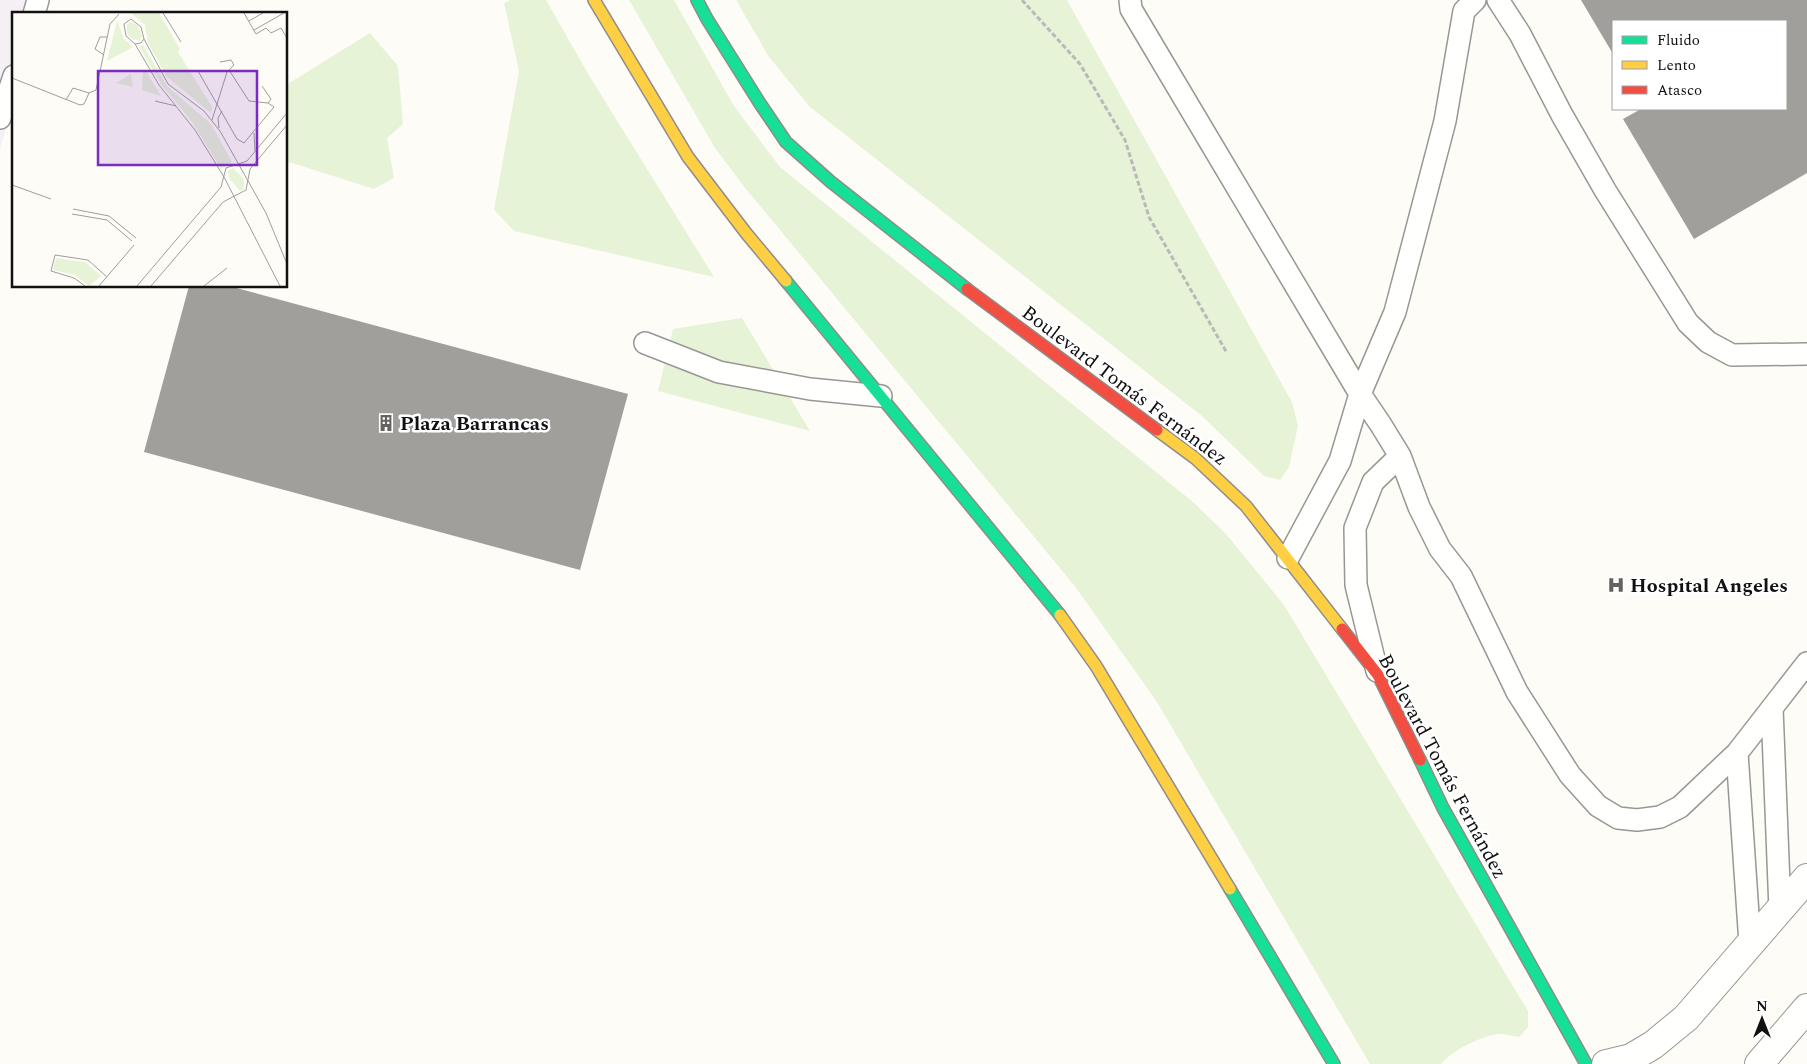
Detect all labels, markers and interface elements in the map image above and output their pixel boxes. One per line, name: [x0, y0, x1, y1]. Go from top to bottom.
inset map: [12, 12, 288, 288]
legend: [1612, 20, 1787, 110]
text: Fluido: [1657, 29, 1700, 52]
text: Lento: [1657, 54, 1696, 77]
text: Atasco: [1657, 79, 1702, 102]
street label: Boulevard Tomás Fernández: [1015, 298, 1234, 473]
place label: Plaza Barrancas: [400, 409, 549, 439]
building icon: Plaza Barrancas: [376, 413, 396, 433]
place label: Hospital Angeles: [1630, 571, 1788, 601]
hospital icon: Hospital Angeles: [1606, 575, 1626, 595]
street label: Boulevard Tomás Fernández: [1370, 649, 1514, 884]
north arrow: [1737, 994, 1787, 1044]
text: N: [1756, 996, 1768, 1017]

